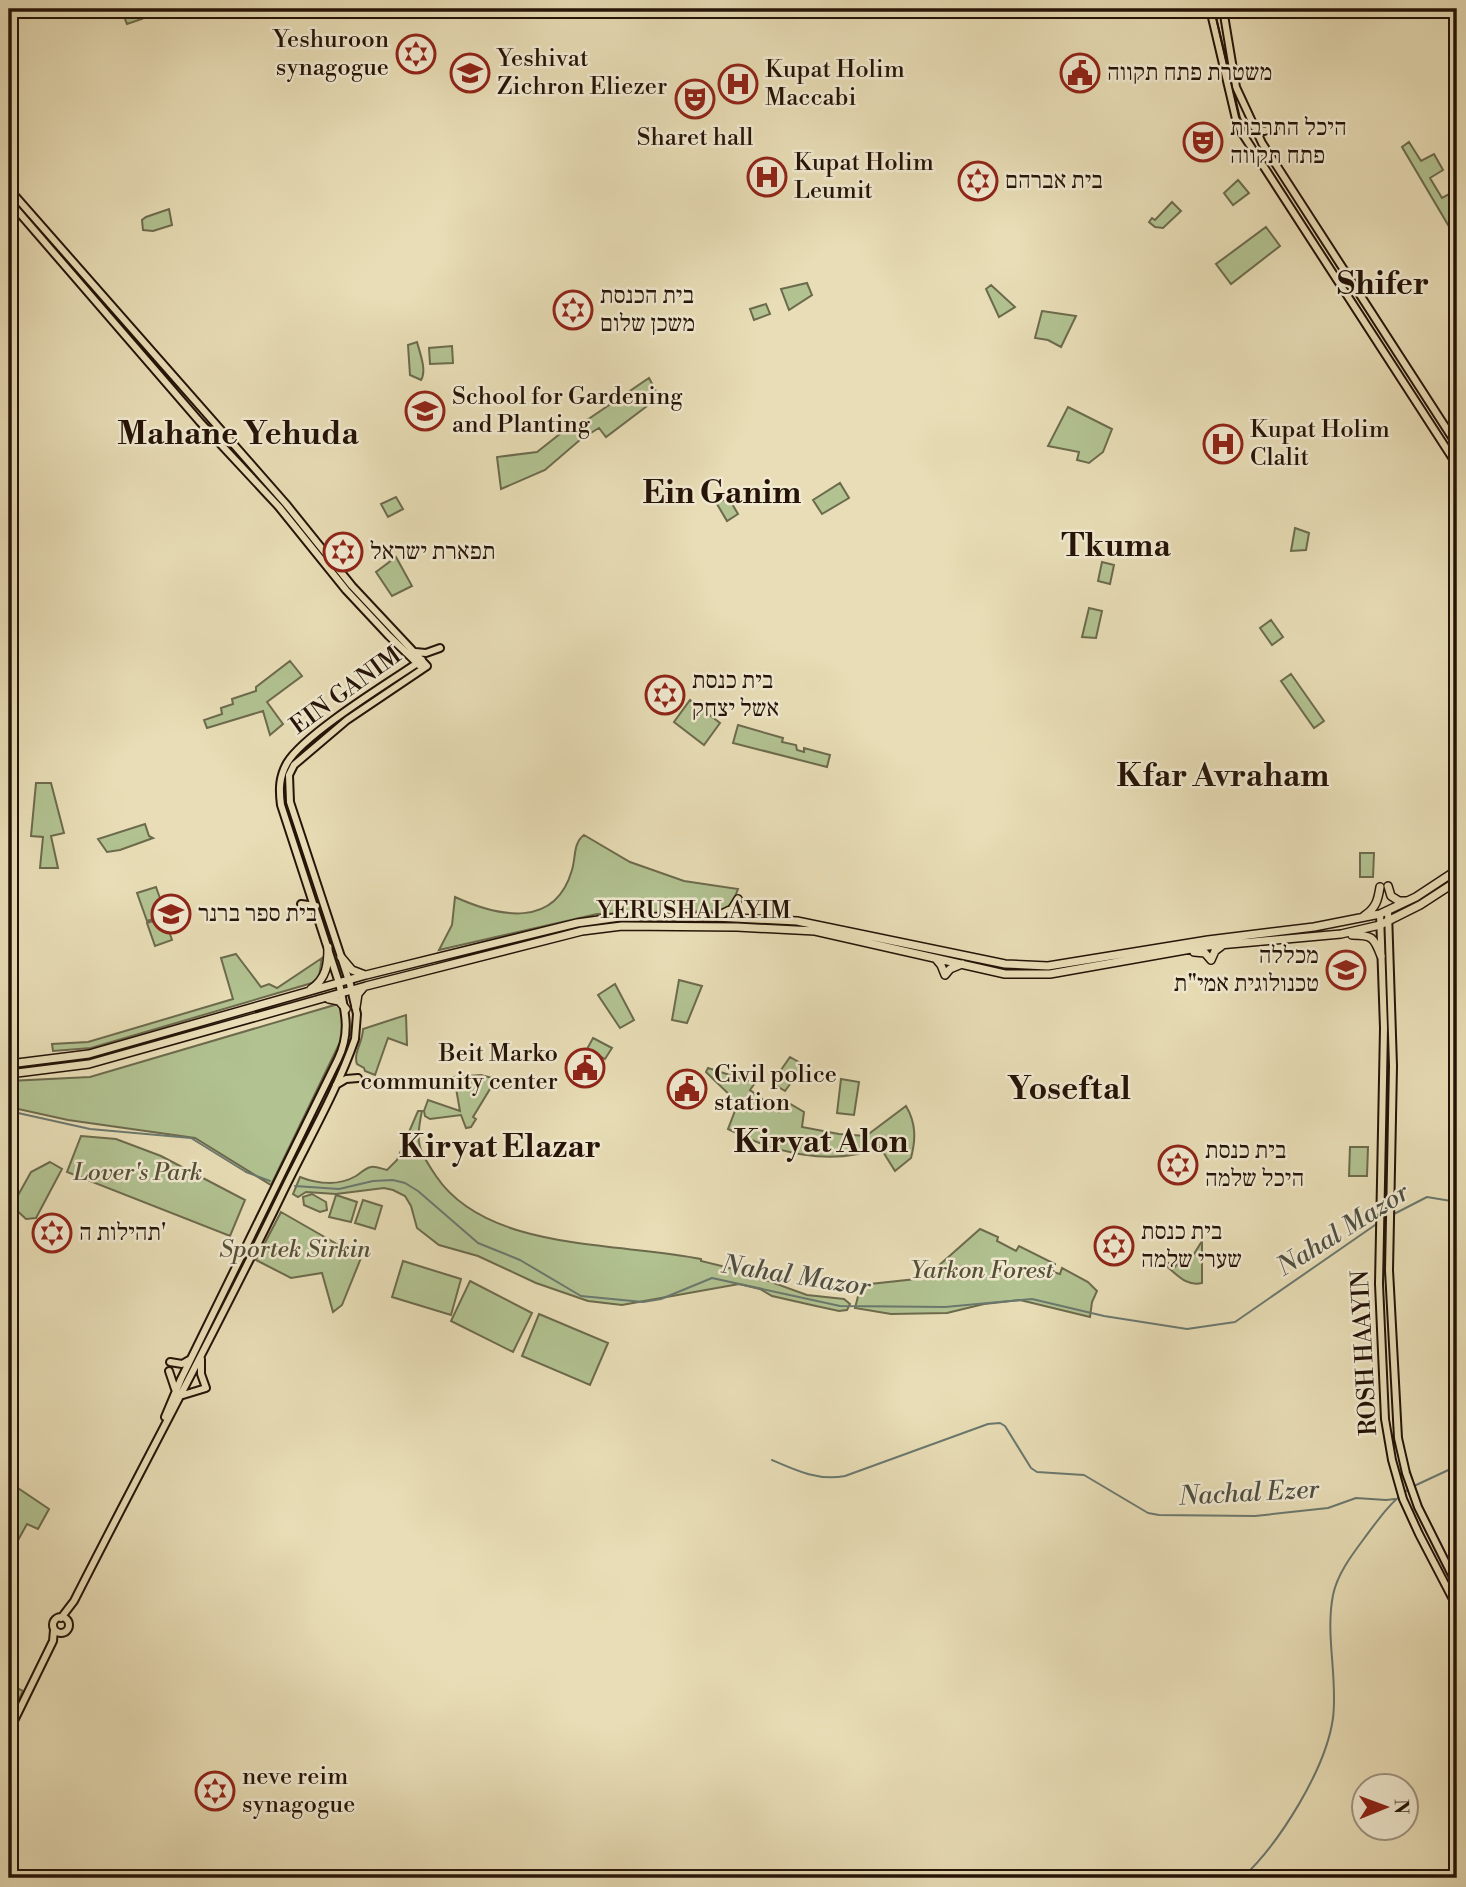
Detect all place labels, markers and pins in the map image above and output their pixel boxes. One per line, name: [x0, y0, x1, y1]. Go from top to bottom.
place label: Yeshuroon synagogue: [271, 25, 389, 83]
synagogue icon: Yeshuroon synagogue: [395, 33, 437, 75]
place label: Yeshivat Zichron Eliezer: [495, 44, 667, 102]
school or university icon: Yeshivat Zichron Eliezer: [449, 52, 491, 94]
public building icon: משטרת פתח תקווה: [1059, 52, 1101, 94]
place label: Kupat Holim Maccabi: [765, 55, 905, 113]
place label: משטרת פתח תקווה: [1107, 58, 1272, 88]
hospital icon: Kupat Holim Maccabi: [717, 63, 759, 105]
theatre icon: Sharet hall: [674, 78, 716, 120]
place label: היכל התרבות פתח תקווה: [1230, 113, 1347, 171]
theatre icon: היכל התרבות פתח תקווה: [1182, 121, 1224, 163]
place label: Sharet hall: [637, 123, 753, 153]
place label: Kupat Holim Leumit: [794, 148, 934, 206]
hospital icon: Kupat Holim Leumit: [746, 156, 788, 198]
synagogue icon: בית אברהם: [957, 160, 999, 202]
place label: בית אברהם: [1005, 166, 1103, 196]
place label: בית הכנסת משכן שלום: [600, 281, 695, 339]
synagogue icon: בית הכנסת משכן שלום: [552, 289, 594, 331]
place label: School for Gardening and Planting: [452, 382, 683, 440]
school or university icon: School for Gardening and Planting: [404, 390, 446, 432]
place label: Kupat Holim Clalit: [1250, 415, 1390, 473]
hospital icon: Kupat Holim Clalit: [1202, 423, 1244, 465]
synagogue icon: תפארת ישראל: [322, 531, 364, 573]
place label: תפארת ישראל: [370, 537, 496, 567]
place label: בית כנסת אשל יצחק: [692, 666, 779, 724]
synagogue icon: בית כנסת אשל יצחק: [644, 674, 686, 716]
school or university icon: בית ספר ברנר: [150, 893, 192, 935]
place label: בית ספר ברנר: [198, 899, 317, 929]
place label: מכללה טכנולוגית אמי"ת: [1174, 941, 1319, 999]
school or university icon: מכללה טכנולוגית אמי"ת: [1325, 949, 1367, 991]
place label: Beit Marko community center: [360, 1039, 558, 1097]
public building icon: Beit Marko community center: [564, 1047, 606, 1089]
place label: Civil police station: [714, 1060, 837, 1118]
public building icon: Civil police station: [666, 1068, 708, 1110]
place label: בית כנסת היכל שלמה: [1205, 1136, 1304, 1194]
synagogue icon: בית כנסת היכל שלמה: [1157, 1144, 1199, 1186]
synagogue icon: תהילות ה': [31, 1212, 73, 1254]
place label: בית כנסת שערי שלמה: [1141, 1217, 1242, 1275]
place label: תהילות ה': [79, 1218, 166, 1248]
synagogue icon: בית כנסת שערי שלמה: [1093, 1225, 1135, 1267]
place label: neve reim synagogue: [242, 1762, 355, 1820]
synagogue icon: neve reim synagogue: [194, 1770, 236, 1812]

